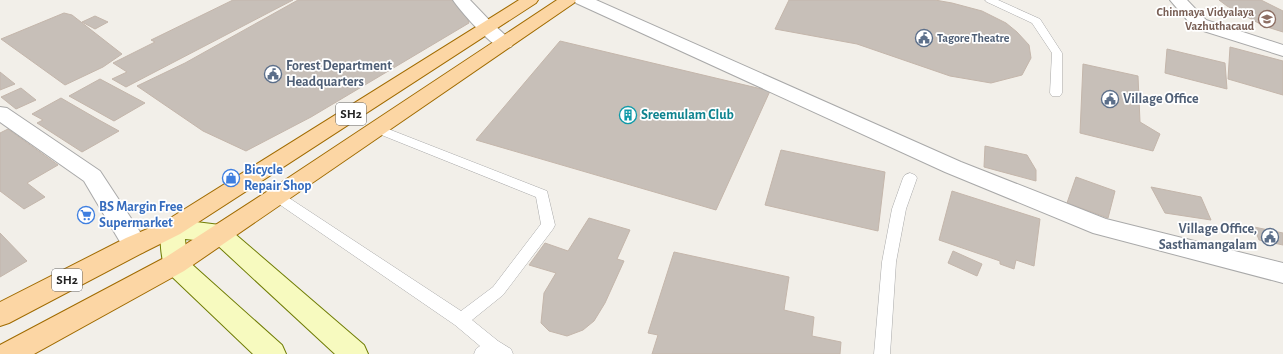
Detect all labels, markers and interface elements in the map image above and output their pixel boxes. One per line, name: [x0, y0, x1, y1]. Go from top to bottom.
place label: Chinmaya Vidyalaya Vazhuthacaud: [1156, 6, 1255, 32]
school or university icon: Chinmaya Vidyalaya Vazhuthacaud: [1257, 9, 1277, 29]
public building icon: Tagore Theatre: [914, 28, 934, 48]
place label: Tagore Theatre: [937, 32, 1010, 44]
place label: Forest Department Headquarters: [286, 59, 392, 89]
public building icon: Forest Department Headquarters: [263, 64, 283, 84]
public building icon: Village Office: [1100, 89, 1120, 109]
place label: Village Office: [1123, 92, 1199, 106]
road number: SH2: [336, 103, 366, 125]
building icon: Sreemulam Club: [618, 105, 638, 125]
place label: Sreemulam Club: [641, 108, 734, 122]
place label: Bicycle Repair Shop: [244, 163, 312, 193]
shop icon: Bicycle Repair Shop: [221, 168, 241, 188]
place label: BS Margin Free Supermarket: [99, 200, 183, 230]
supermarket icon: BS Margin Free Supermarket: [76, 205, 96, 225]
place label: Village Office, Sasthamangalam: [1159, 222, 1257, 252]
public building icon: Village Office, Sasthamangalam: [1260, 227, 1280, 247]
road number: SH2: [52, 269, 82, 291]

